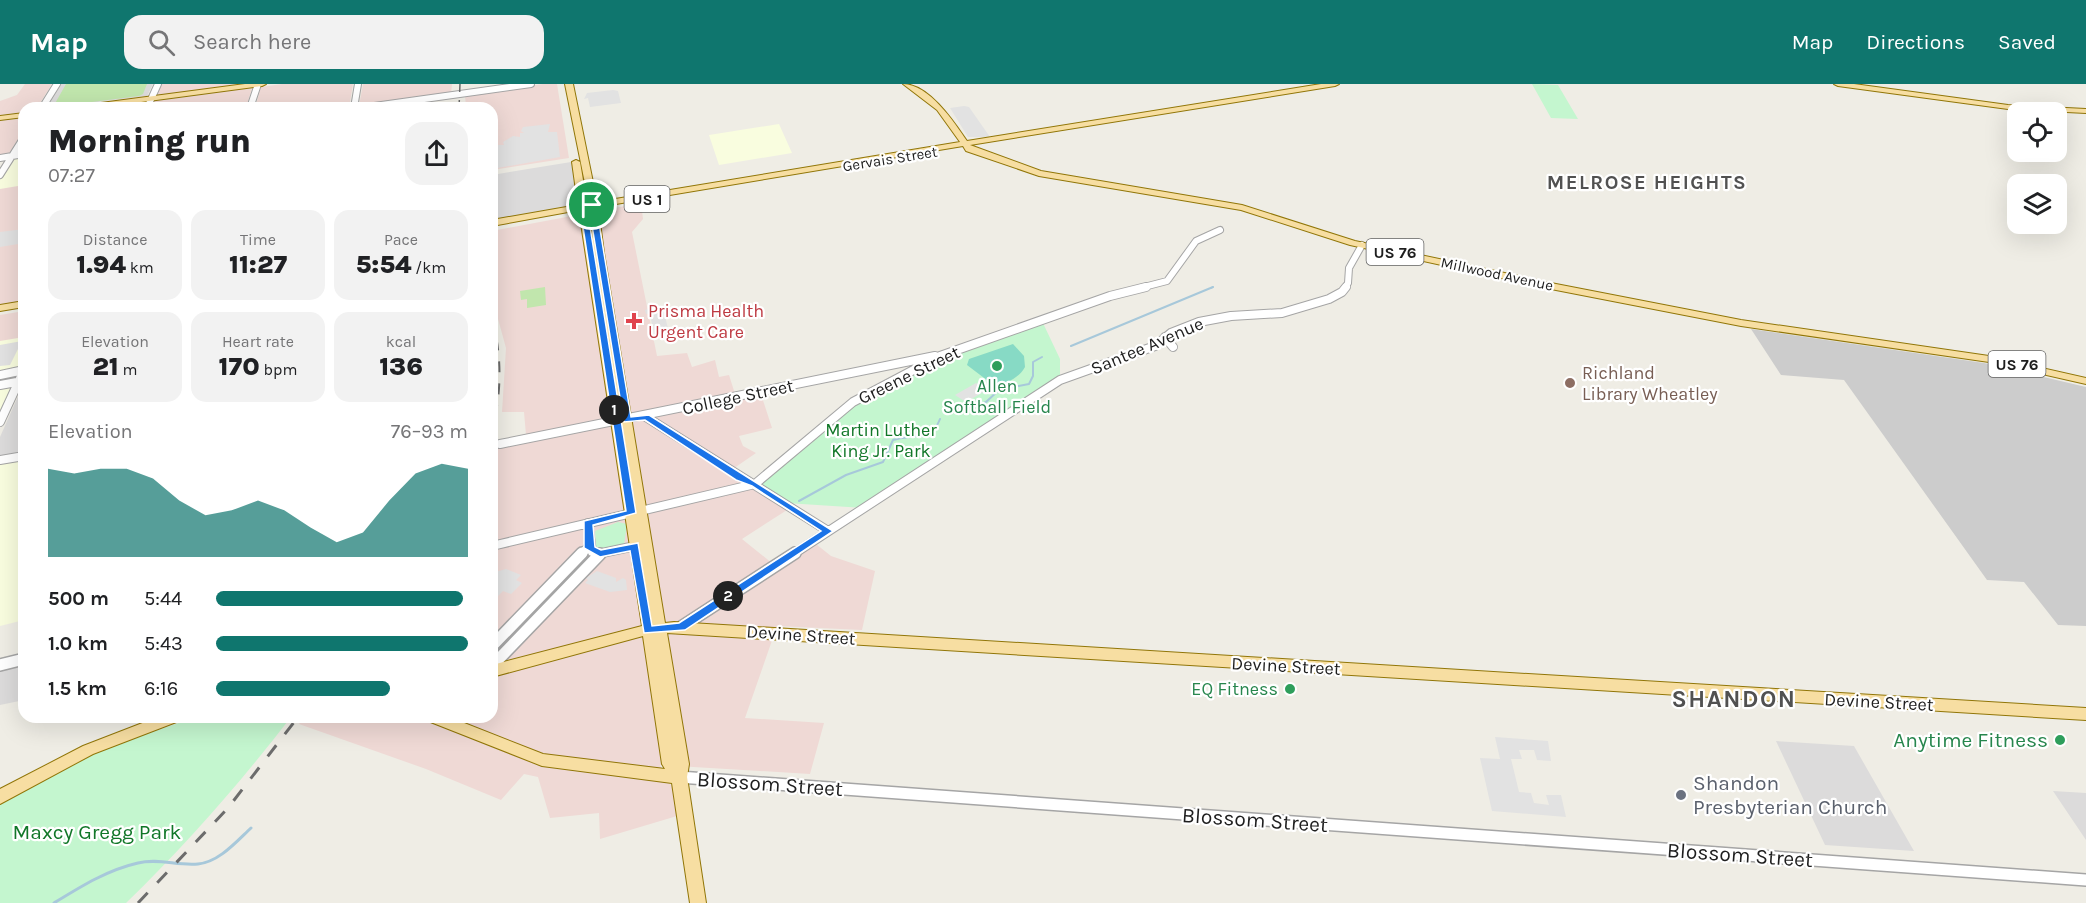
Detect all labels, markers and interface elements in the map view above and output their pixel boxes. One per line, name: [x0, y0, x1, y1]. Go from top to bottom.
search box: [124, 15, 544, 69]
text: Map: [30, 26, 88, 59]
icon: search: [145, 26, 178, 59]
text: Search here: [193, 29, 311, 55]
text: Map: [1792, 30, 1833, 54]
text: Directions: [1866, 30, 1965, 54]
text: Saved: [1998, 30, 2056, 54]
map controls: [2007, 102, 2067, 234]
button: locate: [2007, 102, 2067, 162]
text: Morning run: [48, 122, 251, 160]
button: share: [405, 122, 468, 185]
street label: Gervais Street: [841, 143, 939, 175]
text: 07:27: [48, 164, 95, 187]
district label: MELROSE HEIGHTS: [1547, 171, 1747, 194]
button: layers: [2007, 174, 2067, 234]
pin: [566, 179, 617, 230]
road number: US 1: [624, 186, 670, 212]
icon: arrive: [575, 188, 608, 221]
text: Distance: [83, 230, 147, 249]
text: Time: [240, 230, 276, 249]
text: Pace: [384, 230, 418, 249]
road number: US 76: [1366, 239, 1424, 265]
text: 1.94: [76, 249, 126, 280]
text: 11:27: [229, 249, 287, 280]
text: 5:54: [356, 249, 412, 280]
street label: Millwood Avenue: [1439, 253, 1555, 295]
text: km: [126, 258, 154, 277]
text: /km: [412, 258, 446, 277]
place label: Prisma Health Urgent Care: [648, 300, 764, 343]
marker: Prisma Health Urgent Care: [625, 312, 643, 330]
street label: Santee Avenue: [1087, 312, 1207, 380]
text: Elevation: [81, 332, 149, 351]
text: Heart rate: [222, 332, 294, 351]
text: kcal: [386, 332, 416, 351]
street label: Greene Street: [855, 341, 964, 409]
text: 21: [92, 351, 119, 382]
text: 170: [219, 351, 260, 382]
text: 136: [379, 351, 423, 382]
road number: US 76: [1988, 351, 2046, 377]
marker: Allen Softball Field: [990, 359, 1004, 373]
text: m: [119, 360, 138, 379]
text: bpm: [260, 360, 297, 379]
place label: Richland Library Wheatley: [1582, 362, 1718, 405]
street label: College Street: [680, 374, 796, 420]
place label: Allen Softball Field: [943, 375, 1051, 418]
marker: Richland Library Wheatley: [1563, 376, 1577, 390]
pin: 1: [599, 395, 629, 425]
text: 1: [611, 400, 617, 419]
park label: Martin Luther King Jr. Park: [825, 419, 937, 462]
text: Elevation: [48, 420, 133, 443]
text: 76–93 m: [391, 420, 468, 443]
pin: 2: [713, 581, 743, 611]
text: 2: [723, 586, 733, 605]
text: 500 m: [48, 587, 109, 610]
text: 5:44: [144, 587, 182, 610]
street label: Devine Street: [746, 620, 857, 650]
text: 1.0 km: [48, 632, 108, 655]
text: 5:43: [144, 632, 183, 655]
street label: Devine Street: [1231, 652, 1341, 680]
text: 1.5 km: [48, 677, 107, 700]
text: 6:16: [144, 677, 178, 700]
place label: EQ Fitness: [1191, 678, 1278, 700]
marker: EQ Fitness: [1283, 682, 1297, 696]
district label: SHANDON: [1671, 685, 1797, 713]
street label: Devine Street: [1824, 688, 1934, 716]
place label: Anytime Fitness: [1893, 728, 2048, 752]
marker: Anytime Fitness: [2053, 733, 2067, 747]
street label: Blossom Street: [696, 767, 844, 801]
place label: Shandon Presbyterian Church: [1693, 771, 1887, 819]
marker: Shandon Presbyterian Church: [1674, 788, 1688, 802]
street label: Blossom Street: [1181, 803, 1329, 837]
park label: Maxcy Gregg Park: [13, 820, 182, 844]
street label: Blossom Street: [1666, 838, 1814, 872]

